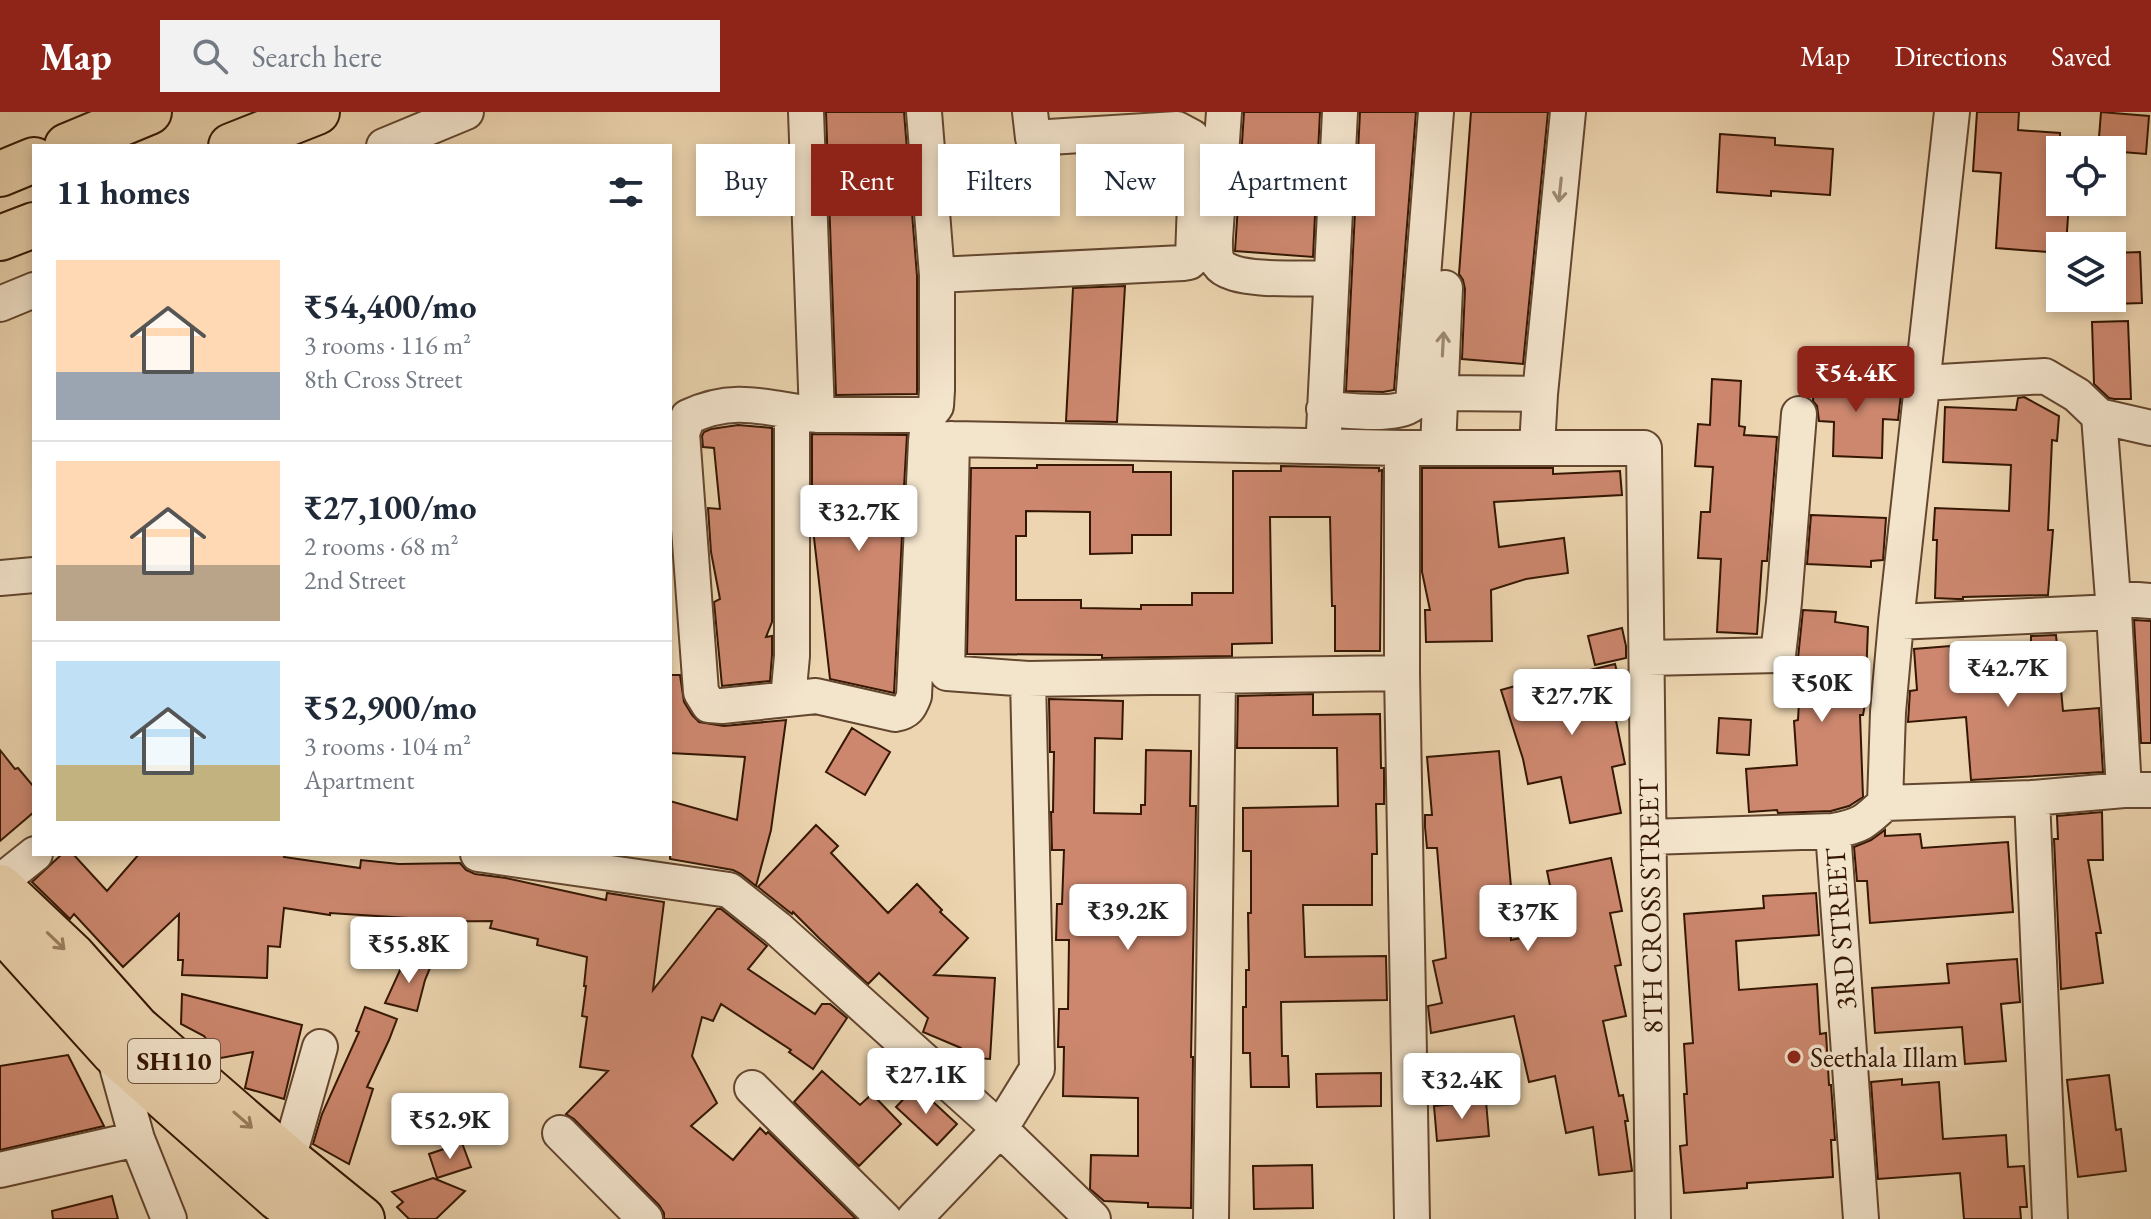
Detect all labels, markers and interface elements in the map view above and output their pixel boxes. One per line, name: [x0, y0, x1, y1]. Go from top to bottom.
search box: [160, 20, 720, 92]
text: Map: [40, 32, 112, 81]
icon: search: [188, 34, 232, 78]
text: Search here: [252, 37, 382, 76]
text: Map: [1800, 38, 1850, 74]
text: Directions: [1894, 38, 2007, 74]
text: Saved: [2051, 38, 2111, 74]
map controls: [2046, 136, 2126, 312]
button: locate: [2046, 136, 2126, 216]
chip: Buy: [696, 144, 795, 216]
chip: Rent: [811, 144, 922, 216]
chip: Filters: [938, 144, 1060, 216]
chip: New: [1076, 144, 1184, 216]
chip: Apartment: [1200, 144, 1375, 216]
text: 11 homes: [56, 170, 190, 214]
icon: filters: [604, 170, 648, 214]
one-way arrow: [1553, 176, 1568, 203]
button: layers: [2046, 232, 2126, 312]
text: ₹54,400/mo: [304, 284, 477, 328]
icon: home: [120, 292, 216, 388]
text: 3 rooms · 116 m²: [304, 328, 471, 362]
one-way arrow: [1435, 331, 1450, 358]
pin: ₹54.4K: [1791, 346, 1921, 414]
text: ₹54.4K: [1815, 355, 1897, 389]
text: 8th Cross Street: [304, 362, 462, 396]
text: ₹27,100/mo: [304, 485, 477, 529]
pin: ₹32.7K: [794, 485, 924, 553]
icon: home: [120, 493, 216, 589]
text: ₹32.7K: [818, 494, 900, 528]
text: 2 rooms · 68 m²: [304, 529, 459, 563]
text: 2nd Street: [304, 563, 406, 597]
pin: ₹42.7K: [1943, 641, 2073, 709]
text: ₹42.7K: [1967, 650, 2049, 684]
pin: ₹50K: [1775, 656, 1869, 724]
text: ₹50K: [1791, 665, 1853, 699]
pin: ₹27.7K: [1507, 669, 1637, 737]
text: ₹27.7K: [1531, 678, 1613, 712]
text: ₹52,900/mo: [304, 685, 477, 729]
icon: home: [120, 693, 216, 789]
text: 3 rooms · 104 m²: [304, 729, 471, 763]
text: Apartment: [304, 763, 414, 797]
street label: 8TH CROSS STREET: [1630, 778, 1670, 1034]
street label: 3RD STREET: [1816, 847, 1864, 1011]
pin: ₹39.2K: [1063, 884, 1193, 952]
pin: ₹37K: [1481, 885, 1575, 953]
text: ₹39.2K: [1087, 893, 1169, 927]
text: ₹37K: [1497, 894, 1559, 928]
pin: ₹55.8K: [344, 917, 474, 985]
text: ₹55.8K: [368, 926, 450, 960]
one-way arrow: [46, 931, 66, 950]
road number: SH110: [128, 1039, 220, 1083]
place label: Seethala Illam: [1810, 1039, 1959, 1075]
pin: ₹27.1K: [861, 1048, 991, 1116]
marker: Seethala Illam: [1785, 1048, 1803, 1066]
pin: ₹32.4K: [1397, 1053, 1527, 1121]
text: ₹27.1K: [885, 1057, 967, 1091]
text: ₹32.4K: [1421, 1062, 1503, 1096]
pin: ₹52.9K: [385, 1093, 515, 1161]
text: ₹52.9K: [409, 1102, 491, 1136]
one-way arrow: [233, 1111, 253, 1129]

